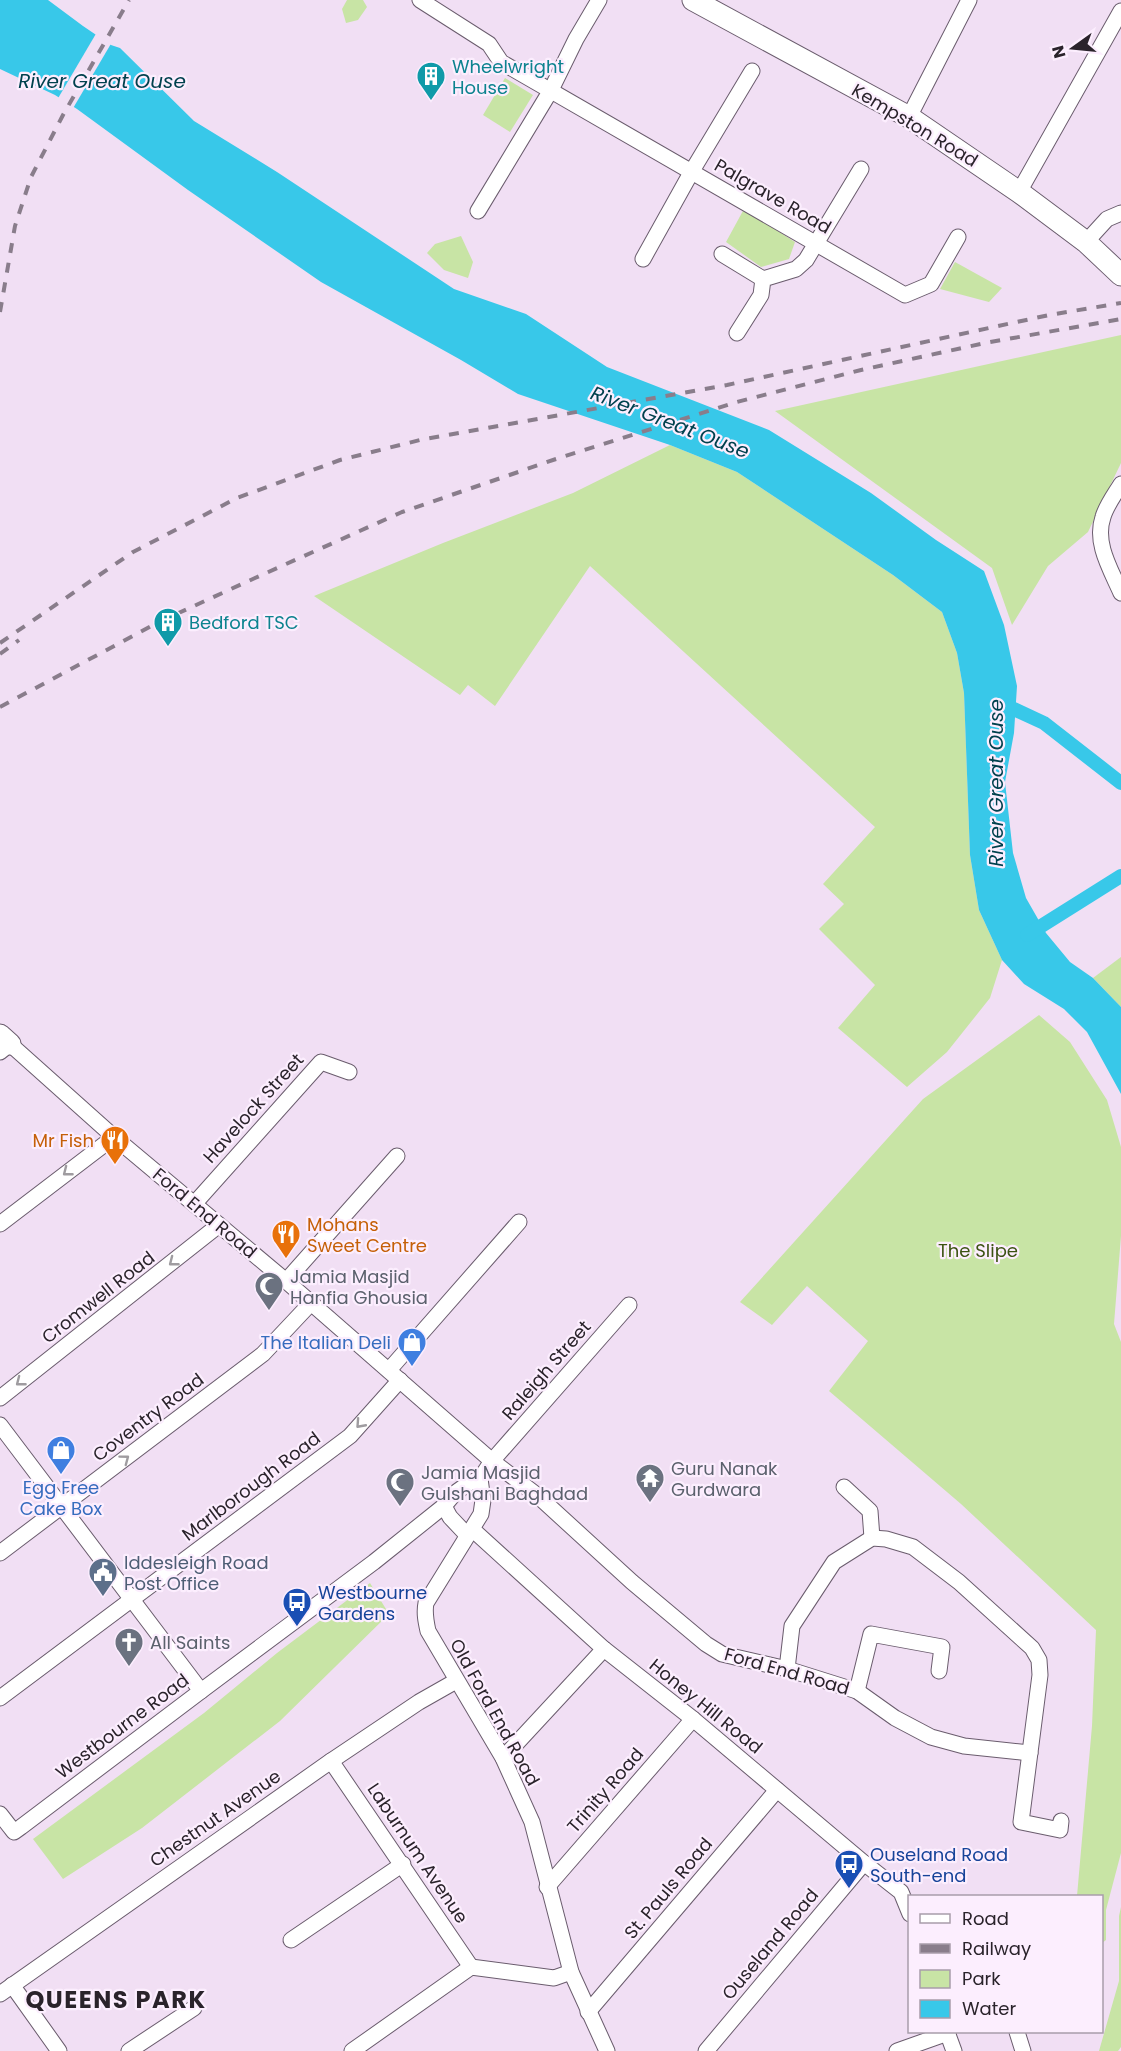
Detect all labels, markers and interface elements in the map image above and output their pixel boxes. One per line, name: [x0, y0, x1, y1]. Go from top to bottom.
north arrow: [1043, 18, 1103, 78]
text: N: [1046, 43, 1072, 61]
place label: Wheelwright House: [452, 54, 564, 100]
building icon: Wheelwright House: [415, 60, 447, 102]
water label: River Great Ouse: [18, 67, 186, 95]
street label: Kempston Road: [847, 77, 983, 173]
street label: Palgrave Road: [710, 152, 836, 240]
water label: River Great Ouse: [587, 379, 753, 465]
building icon: Bedford TSC: [152, 606, 184, 648]
place label: Bedford TSC: [189, 610, 299, 635]
water label: River Great Ouse: [982, 699, 1010, 867]
street label: Havelock Street: [197, 1048, 309, 1168]
restaurant icon: Mr Fish: [99, 1124, 131, 1166]
place label: Mr Fish: [33, 1128, 94, 1153]
street label: Ford End Road: [148, 1162, 262, 1264]
one-way arrow: [63, 1165, 74, 1176]
place label: Mohans Sweet Centre: [307, 1212, 427, 1258]
restaurant icon: Mohans Sweet Centre: [270, 1218, 302, 1260]
park label: The Slipe: [938, 1238, 1018, 1263]
street label: Cromwell Road: [36, 1245, 160, 1349]
one-way arrow: [169, 1254, 180, 1265]
place label: Jamia Masjid Hanfia Ghousia: [290, 1264, 428, 1310]
mosque icon: Jamia Masjid Hanfia Ghousia: [253, 1270, 285, 1312]
street label: Raleigh Street: [496, 1315, 596, 1425]
shop icon: The Italian Deli: [396, 1326, 428, 1368]
place label: The Italian Deli: [261, 1330, 391, 1355]
street label: Coventry Road: [87, 1367, 209, 1467]
one-way arrow: [16, 1375, 27, 1386]
one-way arrow: [356, 1417, 367, 1428]
street label: Marlborough Road: [177, 1426, 325, 1546]
shop icon: Egg Free Cake Box: [45, 1434, 77, 1476]
one-way arrow: [119, 1456, 130, 1467]
place label: Guru Nanak Gurdwara: [671, 1456, 778, 1502]
place label: Jamia Masjid Gulshani Baghdad: [421, 1460, 588, 1506]
temple icon: Guru Nanak Gurdwara: [634, 1462, 666, 1504]
mosque icon: Jamia Masjid Gulshani Baghdad: [384, 1466, 416, 1508]
place label: Egg Free Cake Box: [20, 1475, 103, 1521]
place label: Iddesleigh Road Post Office: [124, 1550, 269, 1596]
public building icon: Iddesleigh Road Post Office: [87, 1556, 119, 1598]
place label: Westbourne Gardens: [318, 1580, 427, 1626]
bus stop icon: Westbourne Gardens: [281, 1586, 313, 1628]
church icon: All Saints: [113, 1626, 145, 1668]
place label: All Saints: [150, 1630, 230, 1655]
street label: Old Ford End Road: [444, 1634, 546, 1790]
street label: Ford End Road: [722, 1641, 852, 1701]
street label: Honey Hill Road: [644, 1653, 768, 1759]
street label: Westbourne Road: [50, 1668, 194, 1784]
street label: Trinity Road: [561, 1742, 649, 1838]
street label: Chestnut Avenue: [145, 1763, 285, 1873]
street label: Laburnum Avenue: [362, 1778, 474, 1928]
street label: St. Pauls Road: [618, 1832, 718, 1944]
place label: Ouseland Road South-end: [870, 1842, 1008, 1888]
bus stop icon: Ouseland Road South-end: [833, 1848, 865, 1890]
street label: Ouseland Road: [716, 1883, 824, 2005]
legend: [908, 1895, 1103, 2033]
text: Road: [962, 1906, 1009, 1931]
text: Railway: [962, 1936, 1031, 1961]
text: Park: [962, 1966, 1001, 1991]
district label: QUEENS PARK: [25, 1983, 207, 2016]
text: Water: [962, 1996, 1016, 2021]

